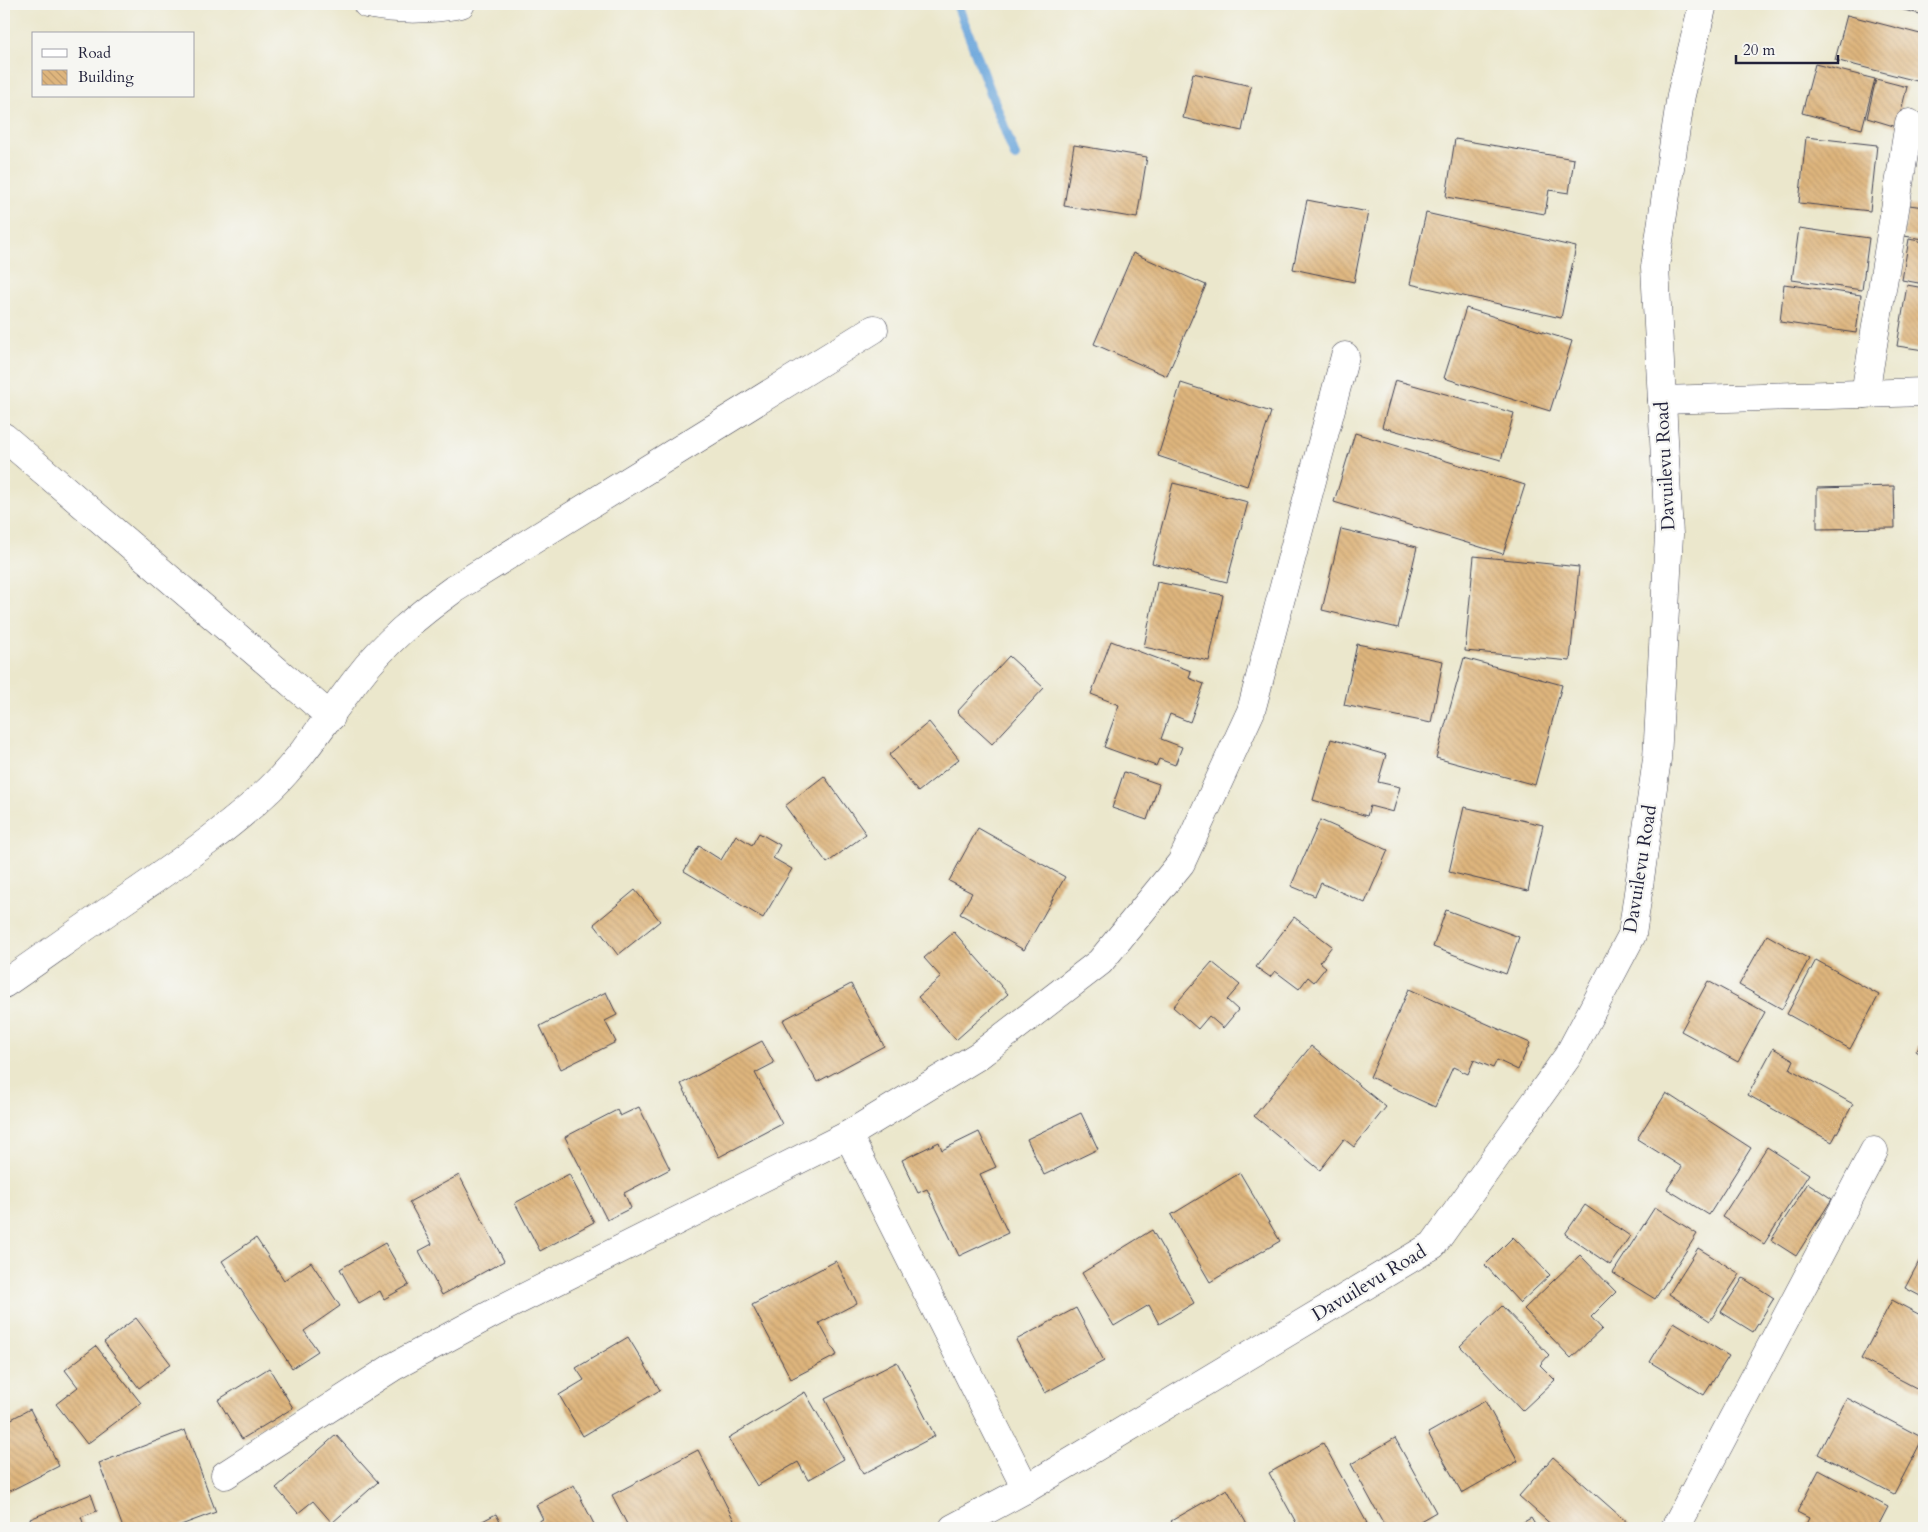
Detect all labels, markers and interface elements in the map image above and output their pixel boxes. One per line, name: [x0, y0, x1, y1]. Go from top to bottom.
legend: [32, 32, 195, 98]
scale bar: [1736, 32, 1838, 64]
text: 20 m: [1743, 40, 1775, 60]
text: Road: [78, 43, 111, 63]
text: Building: [78, 67, 134, 87]
street label: Davuilevu Road: [1649, 401, 1681, 531]
street label: Davuilevu Road: [1617, 803, 1663, 935]
street label: Davuilevu Road: [1307, 1239, 1431, 1327]

